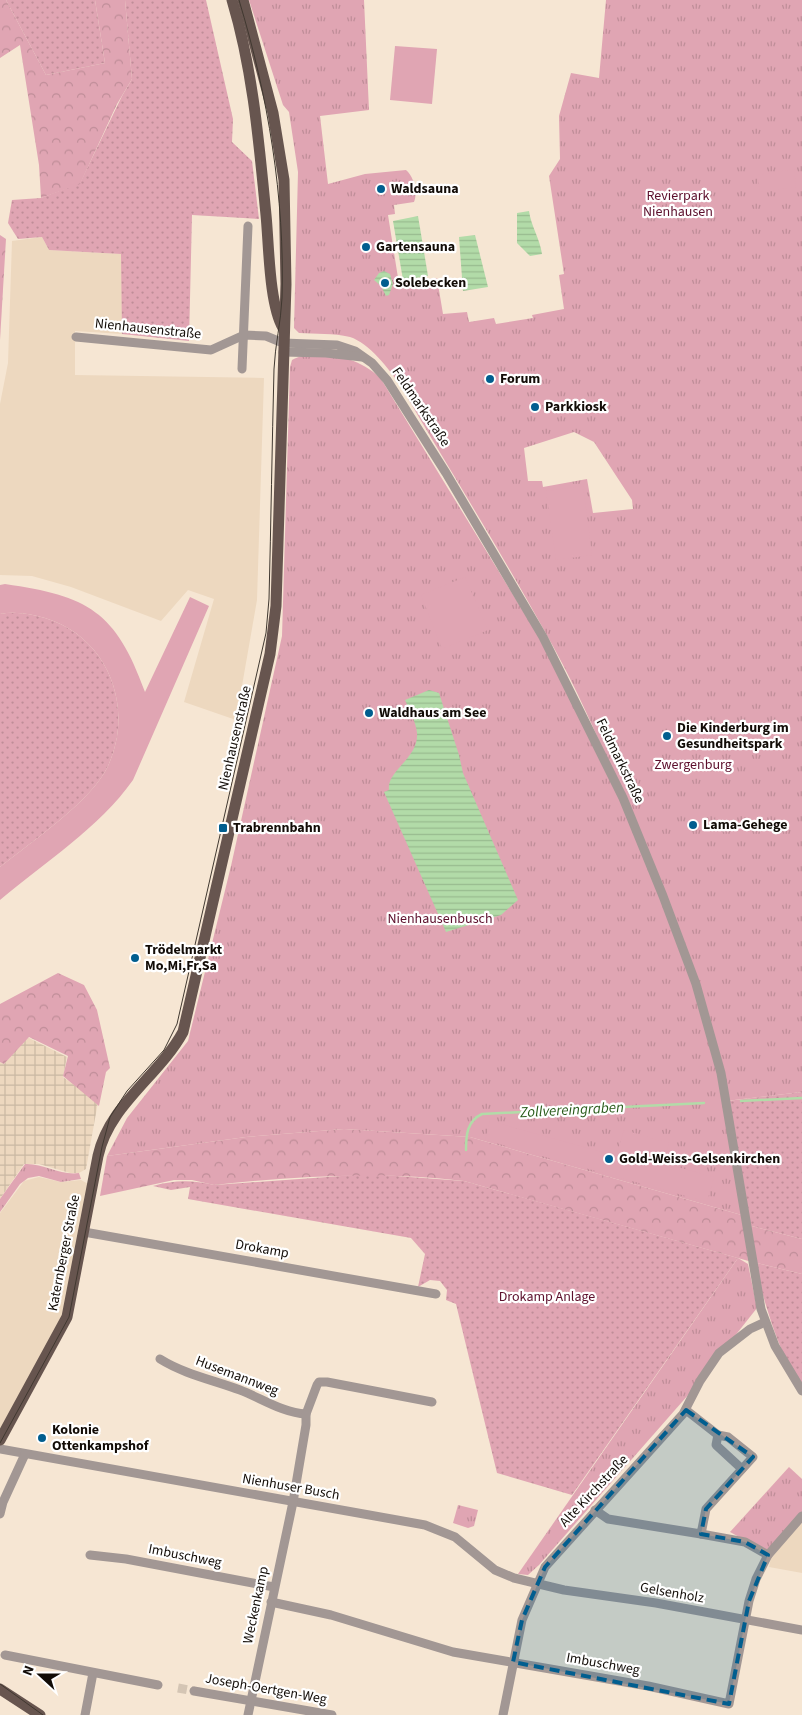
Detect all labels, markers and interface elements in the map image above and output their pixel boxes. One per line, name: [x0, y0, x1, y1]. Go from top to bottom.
place label: Waldsauna: [391, 179, 459, 199]
marker: Waldsauna: [375, 183, 387, 195]
park label: Revierpark Nienhausen: [643, 186, 713, 222]
place label: Gartensauna: [376, 237, 455, 257]
marker: Gartensauna: [360, 241, 372, 253]
place label: Solebecken: [395, 273, 466, 293]
marker: Solebecken: [379, 277, 391, 289]
street label: Nienhausenstraße: [94, 313, 202, 345]
street label: Feldmarkstraße: [387, 363, 455, 451]
place label: Forum: [500, 369, 540, 389]
marker: Forum: [484, 373, 496, 385]
place label: Parkkiosk: [545, 397, 607, 417]
marker: Parkkiosk: [529, 401, 541, 413]
street label: Nienhausenstraße: [213, 684, 257, 792]
place label: Waldhaus am See: [379, 703, 486, 723]
marker: Waldhaus am See: [363, 707, 375, 719]
street label: Feldmarkstraße: [591, 715, 649, 807]
place label: Die Kinderburg im Gesundheitspark: [677, 718, 789, 754]
marker: Die Kinderburg im Gesundheitspark: [661, 730, 673, 742]
park label: Zwergenburg: [654, 755, 732, 775]
place label: Lama-Gehege: [703, 815, 787, 835]
place label: Trabrennbahn: [233, 818, 321, 838]
marker: Lama-Gehege: [687, 819, 699, 831]
marker: Trabrennbahn: [217, 822, 229, 834]
park label: Nienhausenbusch: [387, 909, 493, 929]
place label: Trödelmarkt Mo,Mi,Fr,Sa: [145, 940, 223, 976]
marker: Trödelmarkt Mo,Mi,Fr,Sa: [129, 952, 141, 964]
water label: Zollvereingraben: [519, 1097, 625, 1123]
place label: Gold-Weiss-Gelsenkirchen: [619, 1149, 780, 1169]
marker: Gold-Weiss-Gelsenkirchen: [603, 1153, 615, 1165]
street label: Katernberger Straße: [43, 1193, 85, 1313]
street label: Drokamp: [234, 1234, 291, 1264]
park label: Drokamp Anlage: [499, 1287, 595, 1307]
street label: Husemannweg: [193, 1351, 281, 1401]
place label: Kolonie Ottenkampshof: [52, 1420, 150, 1456]
marker: Kolonie Ottenkampshof: [36, 1432, 48, 1444]
street label: Alte Kirchstraße: [555, 1450, 633, 1532]
street label: Nienhuser Busch: [241, 1469, 341, 1505]
street label: Imbuschweg: [147, 1539, 223, 1573]
street label: Weckenkamp: [238, 1564, 274, 1646]
street label: Gelsenholz: [639, 1578, 705, 1608]
street label: Imbuschweg: [565, 1648, 641, 1680]
north arrow: [15, 1650, 65, 1700]
text: N: [18, 1663, 40, 1679]
street label: Joseph-Oertgen-Weg: [204, 1668, 328, 1710]

